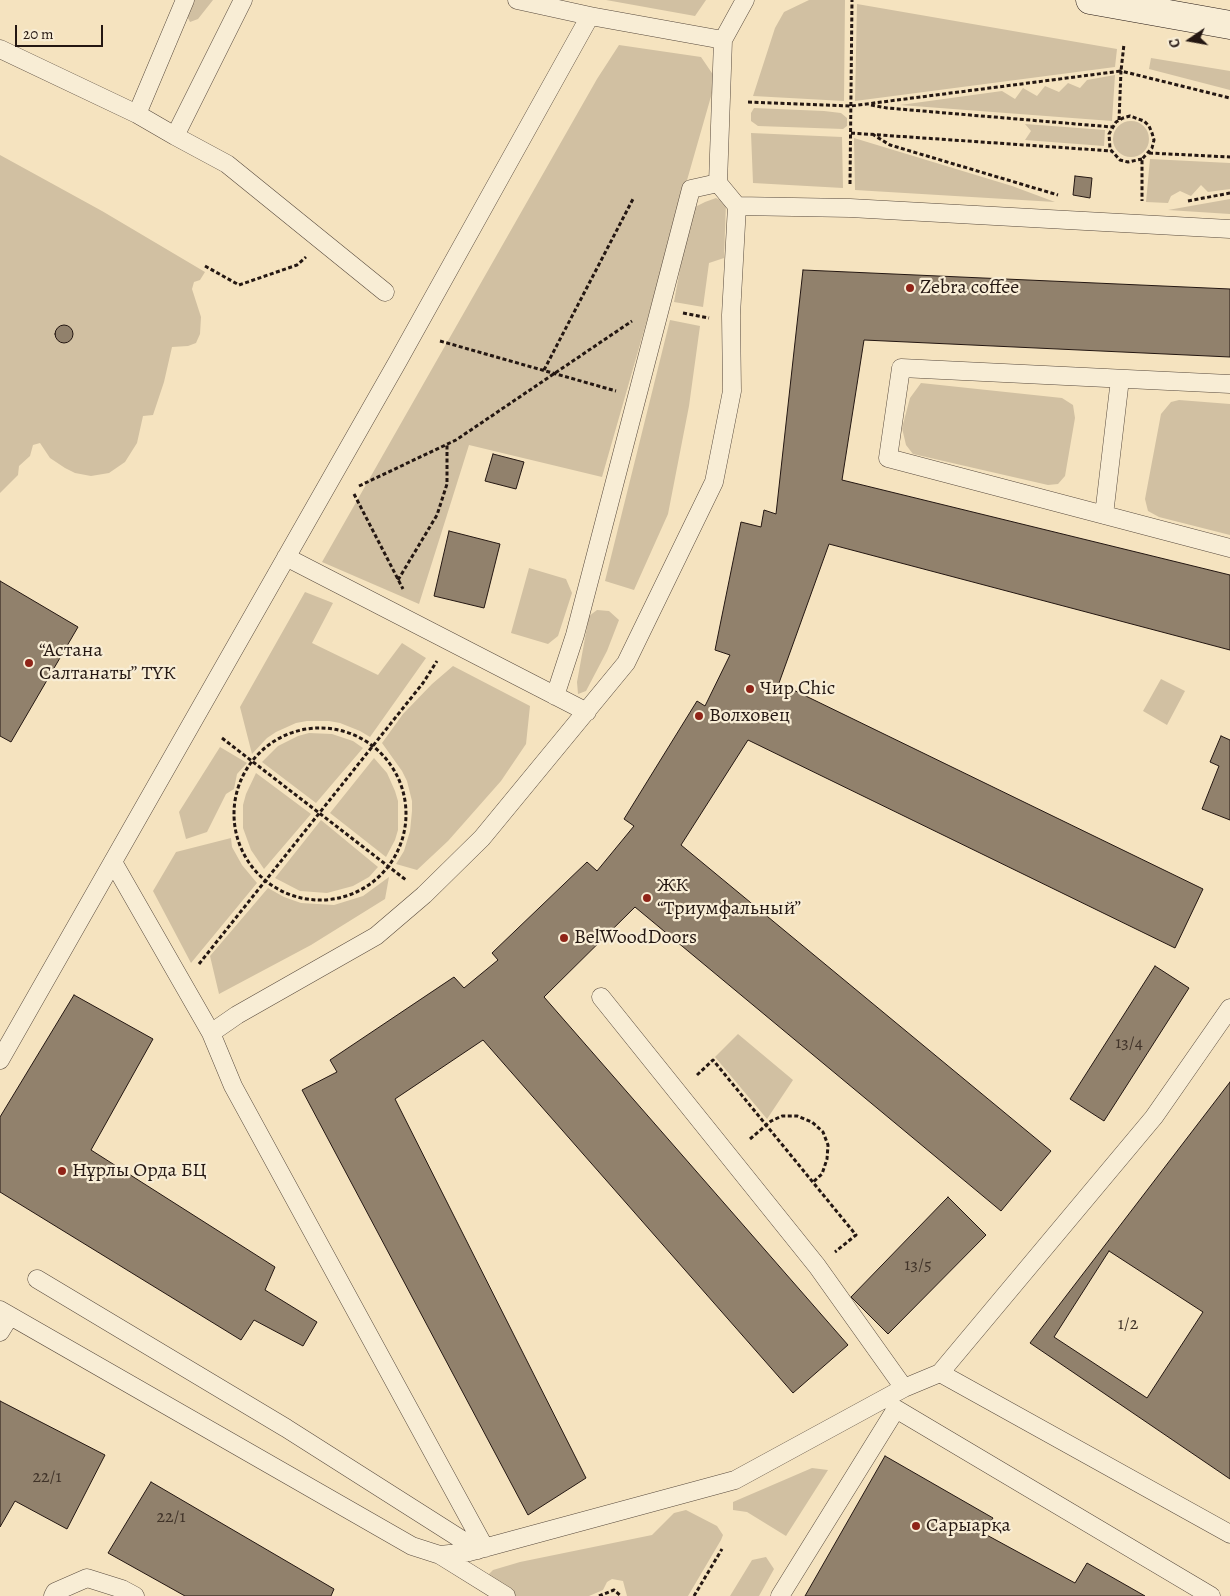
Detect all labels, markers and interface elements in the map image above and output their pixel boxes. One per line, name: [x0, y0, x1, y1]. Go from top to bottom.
scale bar: [18, 15, 105, 47]
north arrow: [1165, 15, 1215, 65]
text: 20 m: [23, 24, 54, 44]
text: С: [1165, 37, 1185, 49]
place label: Zebra coffee: [920, 276, 1019, 300]
marker: Zebra coffee: [904, 282, 916, 294]
place label: “Астана Салтанаты” ТҮК: [39, 639, 176, 686]
marker: “Астана Салтанаты” ТҮК: [23, 657, 35, 669]
place label: Чир Chic: [760, 677, 835, 701]
marker: Чир Chic: [744, 683, 756, 695]
place label: Волховец: [709, 704, 790, 728]
marker: Волховец: [693, 710, 705, 722]
place label: ЖК “Триумфальный”: [657, 874, 801, 921]
marker: ЖК “Триумфальный”: [641, 892, 653, 904]
place label: BelWoodDoors: [574, 926, 697, 950]
marker: BelWoodDoors: [558, 932, 570, 944]
house number: 13/4: [1115, 1033, 1143, 1055]
place label: Нұрлы Орда БЦ: [72, 1159, 207, 1183]
marker: Нұрлы Орда БЦ: [56, 1165, 68, 1177]
house number: 13/5: [904, 1255, 932, 1277]
house number: 1/2: [1118, 1314, 1138, 1336]
house number: 22/1: [32, 1467, 62, 1489]
house number: 22/1: [156, 1507, 186, 1529]
place label: Сарыарқа: [926, 1514, 1011, 1538]
marker: Сарыарқа: [910, 1520, 922, 1532]

